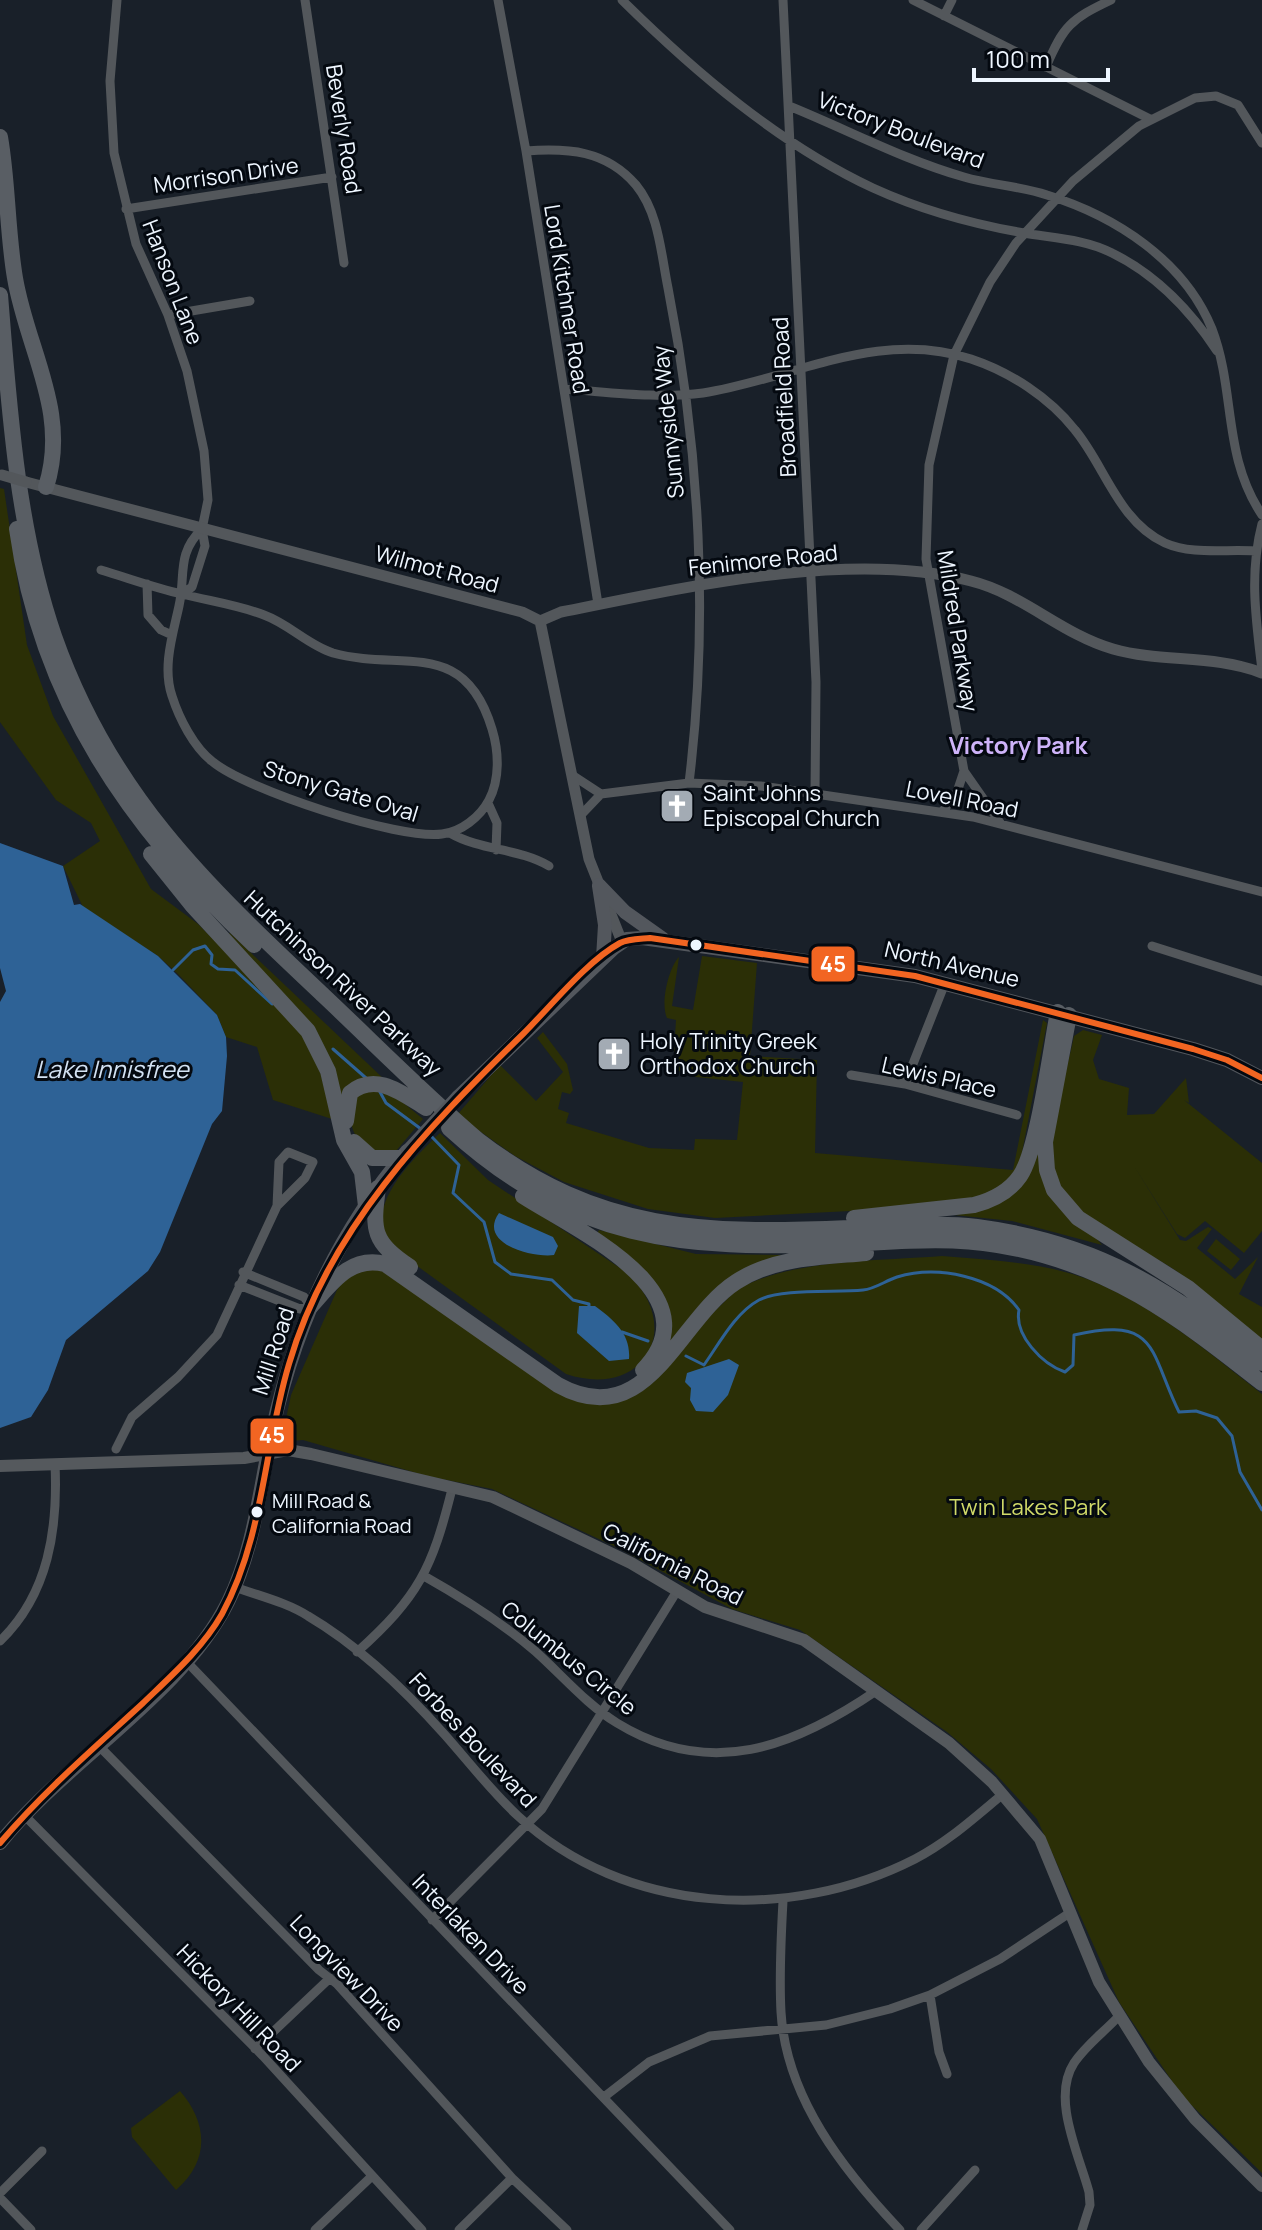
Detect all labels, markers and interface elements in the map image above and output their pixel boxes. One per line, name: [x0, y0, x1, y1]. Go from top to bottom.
scale bar: [974, 32, 1108, 82]
text: 100 m: [986, 42, 1050, 75]
street label: Beverly Road: [319, 62, 369, 196]
street label: Victory Boulevard: [813, 84, 989, 176]
street label: Morrison Drive: [152, 150, 300, 200]
street label: Lord Kitchner Road: [537, 202, 597, 396]
street label: Hanson Lane: [135, 215, 211, 349]
street label: Broadfield Road: [765, 316, 803, 478]
street label: Sunnyside Way: [645, 344, 691, 500]
street label: Fenimore Road: [687, 537, 839, 583]
street label: Wilmot Road: [372, 538, 502, 600]
street label: Mildred Parkway: [930, 548, 986, 714]
district label: Victory Park: [949, 728, 1088, 761]
street label: Stony Gate Oval: [260, 753, 422, 829]
street label: Lovell Road: [903, 773, 1021, 825]
place label: Saint Johns Episcopal Church: [703, 778, 880, 833]
church icon: Saint Johns Episcopal Church: [658, 787, 696, 825]
street label: Hutchinson River Parkway: [238, 883, 449, 1083]
street label: North Avenue: [882, 934, 1023, 994]
unlabelled marker: [688, 937, 704, 953]
line badge: 45: [810, 945, 856, 983]
text: 45: [820, 949, 846, 979]
place label: Holy Trinity Greek Orthodox Church: [640, 1026, 818, 1081]
church icon: Holy Trinity Greek Orthodox Church: [595, 1035, 633, 1073]
street label: Lewis Place: [879, 1049, 999, 1105]
water label: Lake Innisfree: [35, 1052, 191, 1085]
street label: Mill Road: [245, 1303, 301, 1399]
line badge: 45: [249, 1417, 295, 1455]
text: 45: [259, 1420, 285, 1450]
place label: Mill Road & California Road: [272, 1487, 412, 1539]
park label: Twin Lakes Park: [949, 1492, 1108, 1522]
marker: Mill Road & California Road: [249, 1504, 265, 1520]
street label: California Road: [598, 1516, 748, 1612]
street label: Columbus Circle: [495, 1594, 643, 1722]
street label: Forbes Boulevard: [403, 1666, 543, 1814]
street label: Interlaken Drive: [406, 1867, 536, 2001]
street label: Longview Drive: [283, 1908, 411, 2038]
street label: Hickory Hill Road: [170, 1938, 308, 2078]

